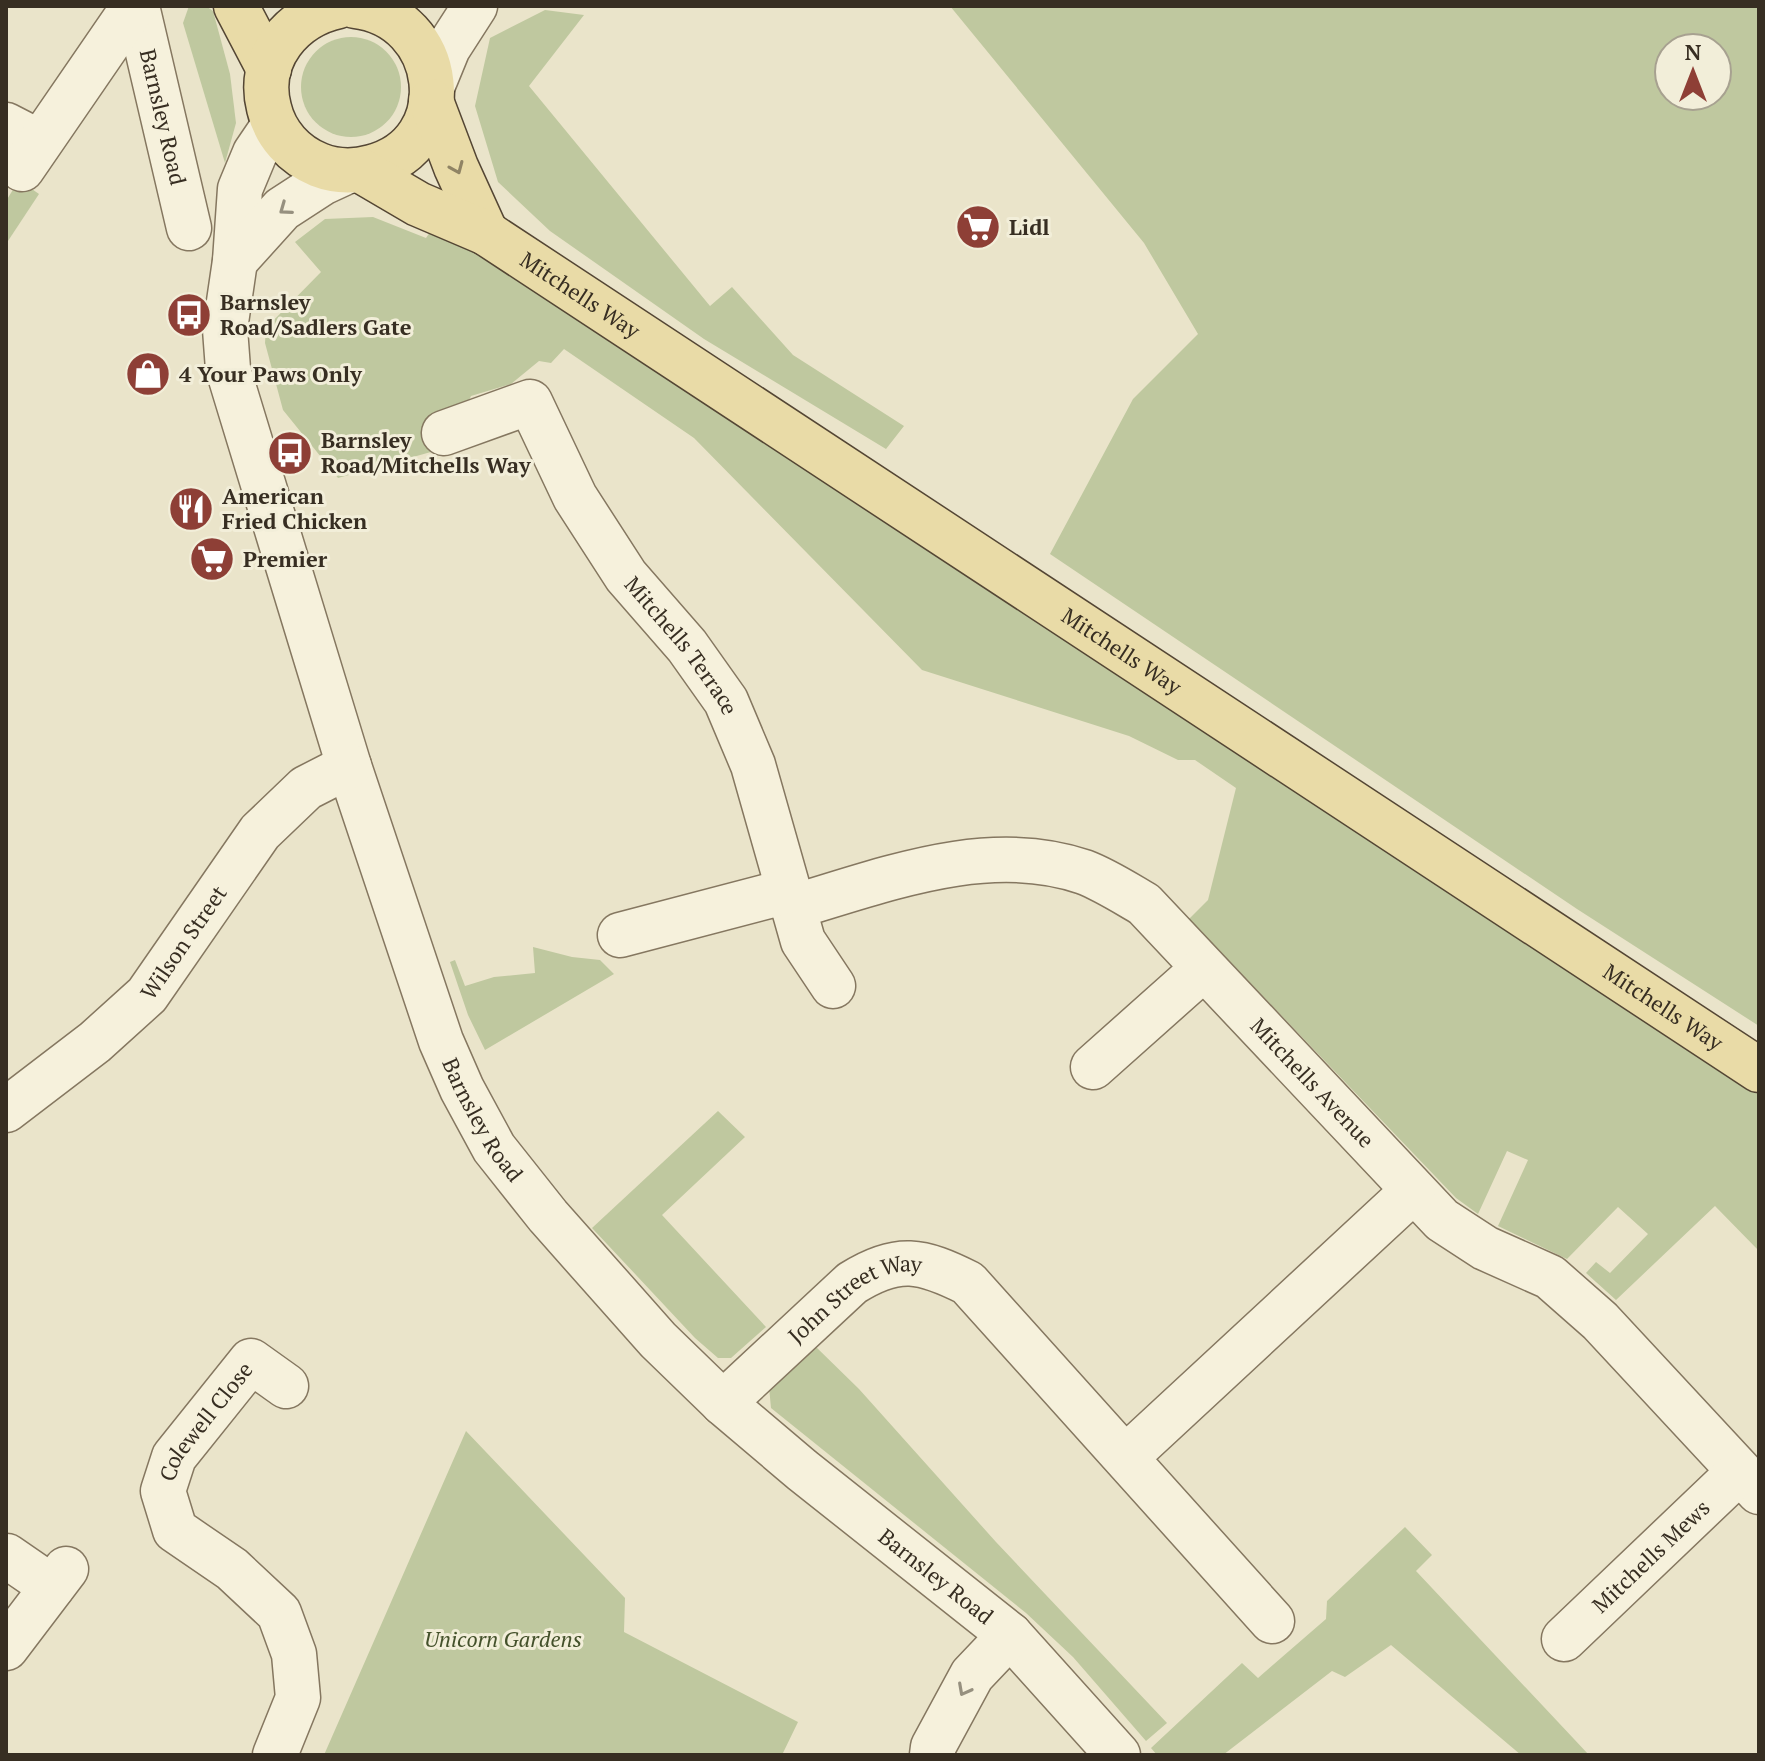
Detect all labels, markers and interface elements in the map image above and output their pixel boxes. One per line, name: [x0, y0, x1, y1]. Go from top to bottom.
north arrow: [1653, 32, 1733, 112]
text: N: [1685, 37, 1702, 66]
street label: Barnsley Road: [134, 46, 193, 188]
one-way arrow: [447, 160, 463, 174]
one-way arrow: [280, 199, 294, 213]
supermarket icon: Lidl: [954, 203, 1002, 251]
place label: Lidl: [1009, 212, 1050, 241]
street label: Mitchells Way: [515, 245, 647, 345]
place label: Barnsley Road/Sadlers Gate: [220, 287, 412, 341]
bus stop icon: Barnsley Road/Sadlers Gate: [165, 291, 213, 339]
shop icon: 4 Your Paws Only: [124, 350, 172, 398]
place label: 4 Your Paws Only: [179, 359, 362, 388]
place label: Barnsley Road/Mitchells Way: [321, 425, 531, 479]
bus stop icon: Barnsley Road/Mitchells Way: [266, 429, 314, 477]
place label: American Fried Chicken: [222, 481, 367, 535]
restaurant icon: American Fried Chicken: [167, 485, 215, 533]
supermarket icon: Premier: [188, 535, 236, 583]
place label: Premier: [243, 544, 328, 573]
street label: Mitchells Terrace: [619, 570, 745, 719]
street label: Mitchells Way: [1057, 601, 1188, 701]
street label: Wilson Street: [133, 879, 233, 1005]
street label: Mitchells Way: [1598, 957, 1730, 1057]
street label: Mitchells Avenue: [1245, 1011, 1381, 1153]
street label: Barnsley Road: [436, 1053, 530, 1187]
street label: John Street Way: [781, 1248, 925, 1349]
street label: Colewell Close: [152, 1356, 259, 1485]
street label: Mitchells Mews: [1585, 1493, 1715, 1619]
street label: Barnsley Road: [873, 1521, 1000, 1630]
park label: Unicorn Gardens: [424, 1624, 582, 1653]
one-way arrow: [958, 1682, 973, 1697]

